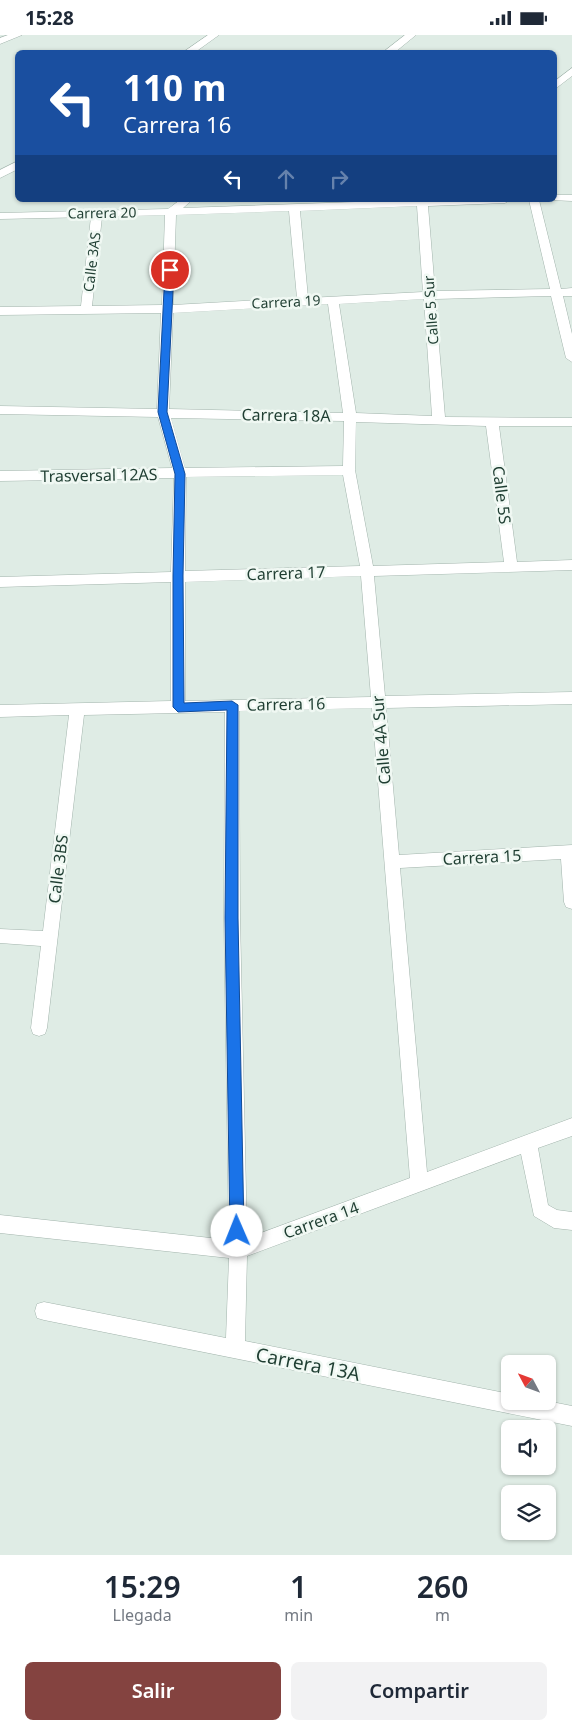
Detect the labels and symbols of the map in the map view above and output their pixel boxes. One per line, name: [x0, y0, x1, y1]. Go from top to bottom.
street label: Carrera 20: [67, 202, 137, 223]
street label: Calle 3AS: [78, 231, 105, 293]
pin: [149, 249, 191, 291]
street label: Calle 5 Sur: [419, 275, 442, 345]
street label: Carrera 19: [251, 290, 321, 313]
street label: Carrera 18A: [241, 403, 331, 427]
street label: Trasversal 12AS: [40, 463, 158, 487]
street label: Calle 5S: [488, 465, 517, 526]
street label: Carrera 17: [246, 561, 326, 585]
street label: Carrera 16: [246, 692, 326, 716]
street label: Calle 4A Sur: [366, 694, 396, 785]
street label: Calle 3BS: [43, 833, 73, 905]
street label: Carrera 15: [442, 844, 522, 870]
street label: Carrera 14: [280, 1196, 362, 1244]
position arrow: [210, 1204, 262, 1256]
street label: Carrera 13A: [254, 1341, 363, 1387]
north arrow: [501, 1355, 556, 1410]

